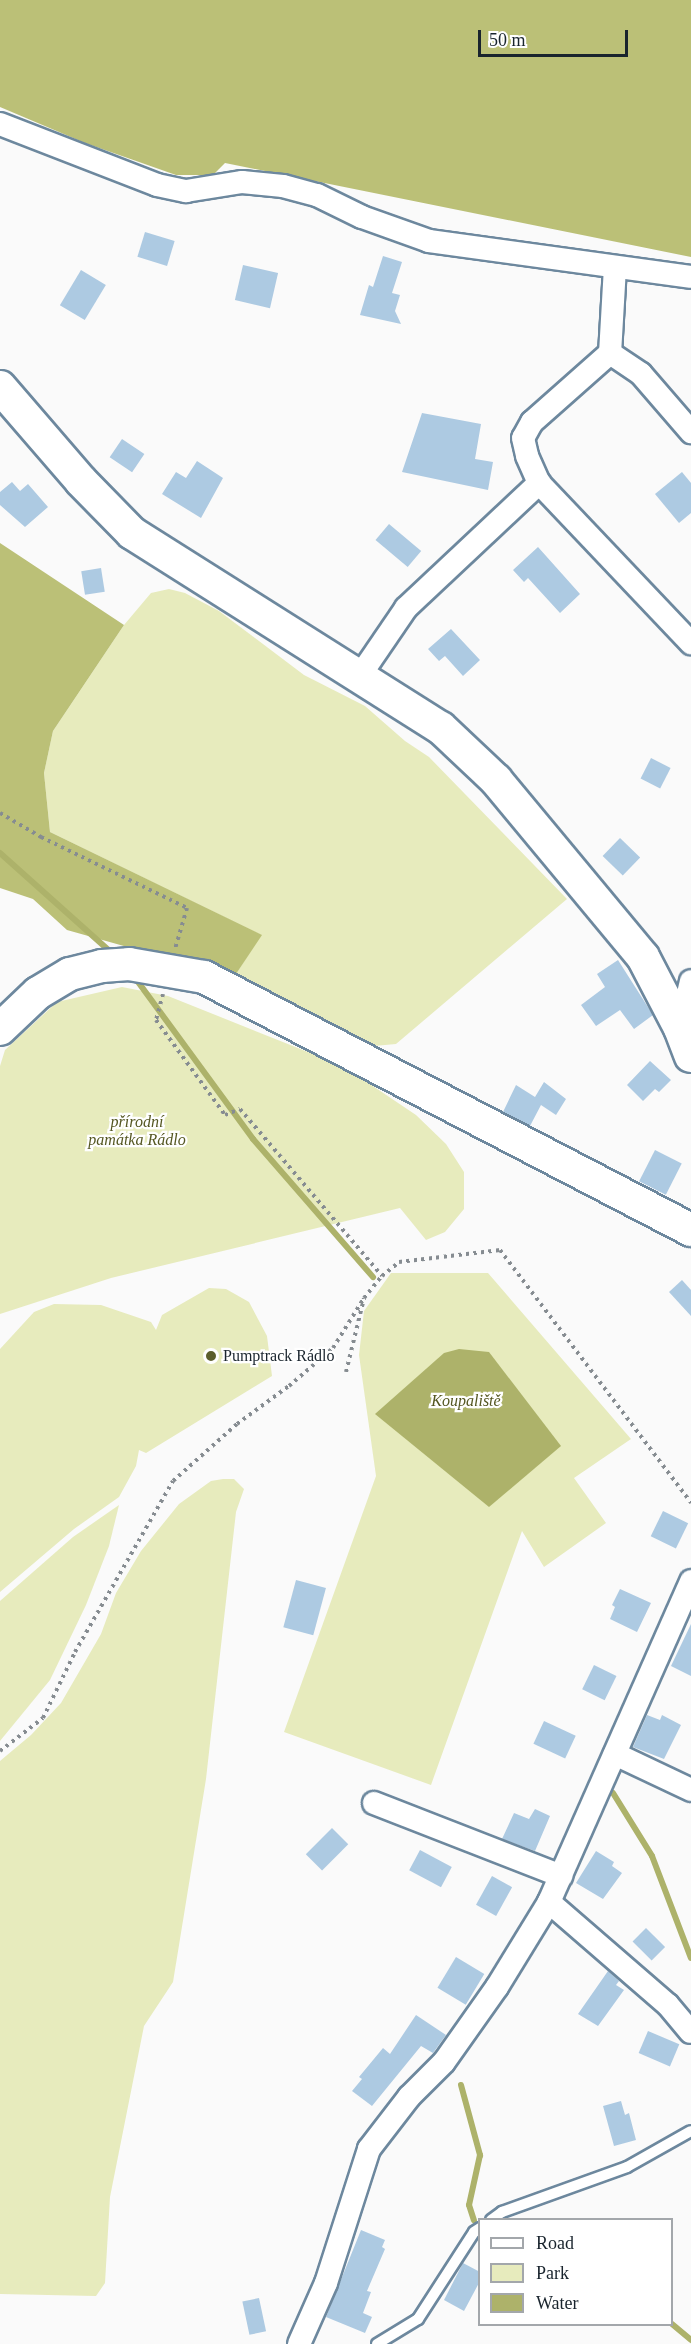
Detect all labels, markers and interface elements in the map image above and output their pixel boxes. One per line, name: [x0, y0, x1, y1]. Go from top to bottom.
scale bar: [481, 18, 631, 56]
text: 50 m: [489, 30, 526, 50]
park label: přírodní památka Rádlo: [88, 1112, 186, 1150]
place label: Pumptrack Rádlo: [223, 1346, 335, 1366]
marker: Pumptrack Rádlo: [204, 1349, 218, 1363]
park label: Koupaliště: [431, 1391, 501, 1411]
legend: [478, 2218, 673, 2326]
text: Road: [536, 2233, 574, 2253]
text: Park: [536, 2263, 569, 2283]
text: Water: [536, 2293, 579, 2313]

